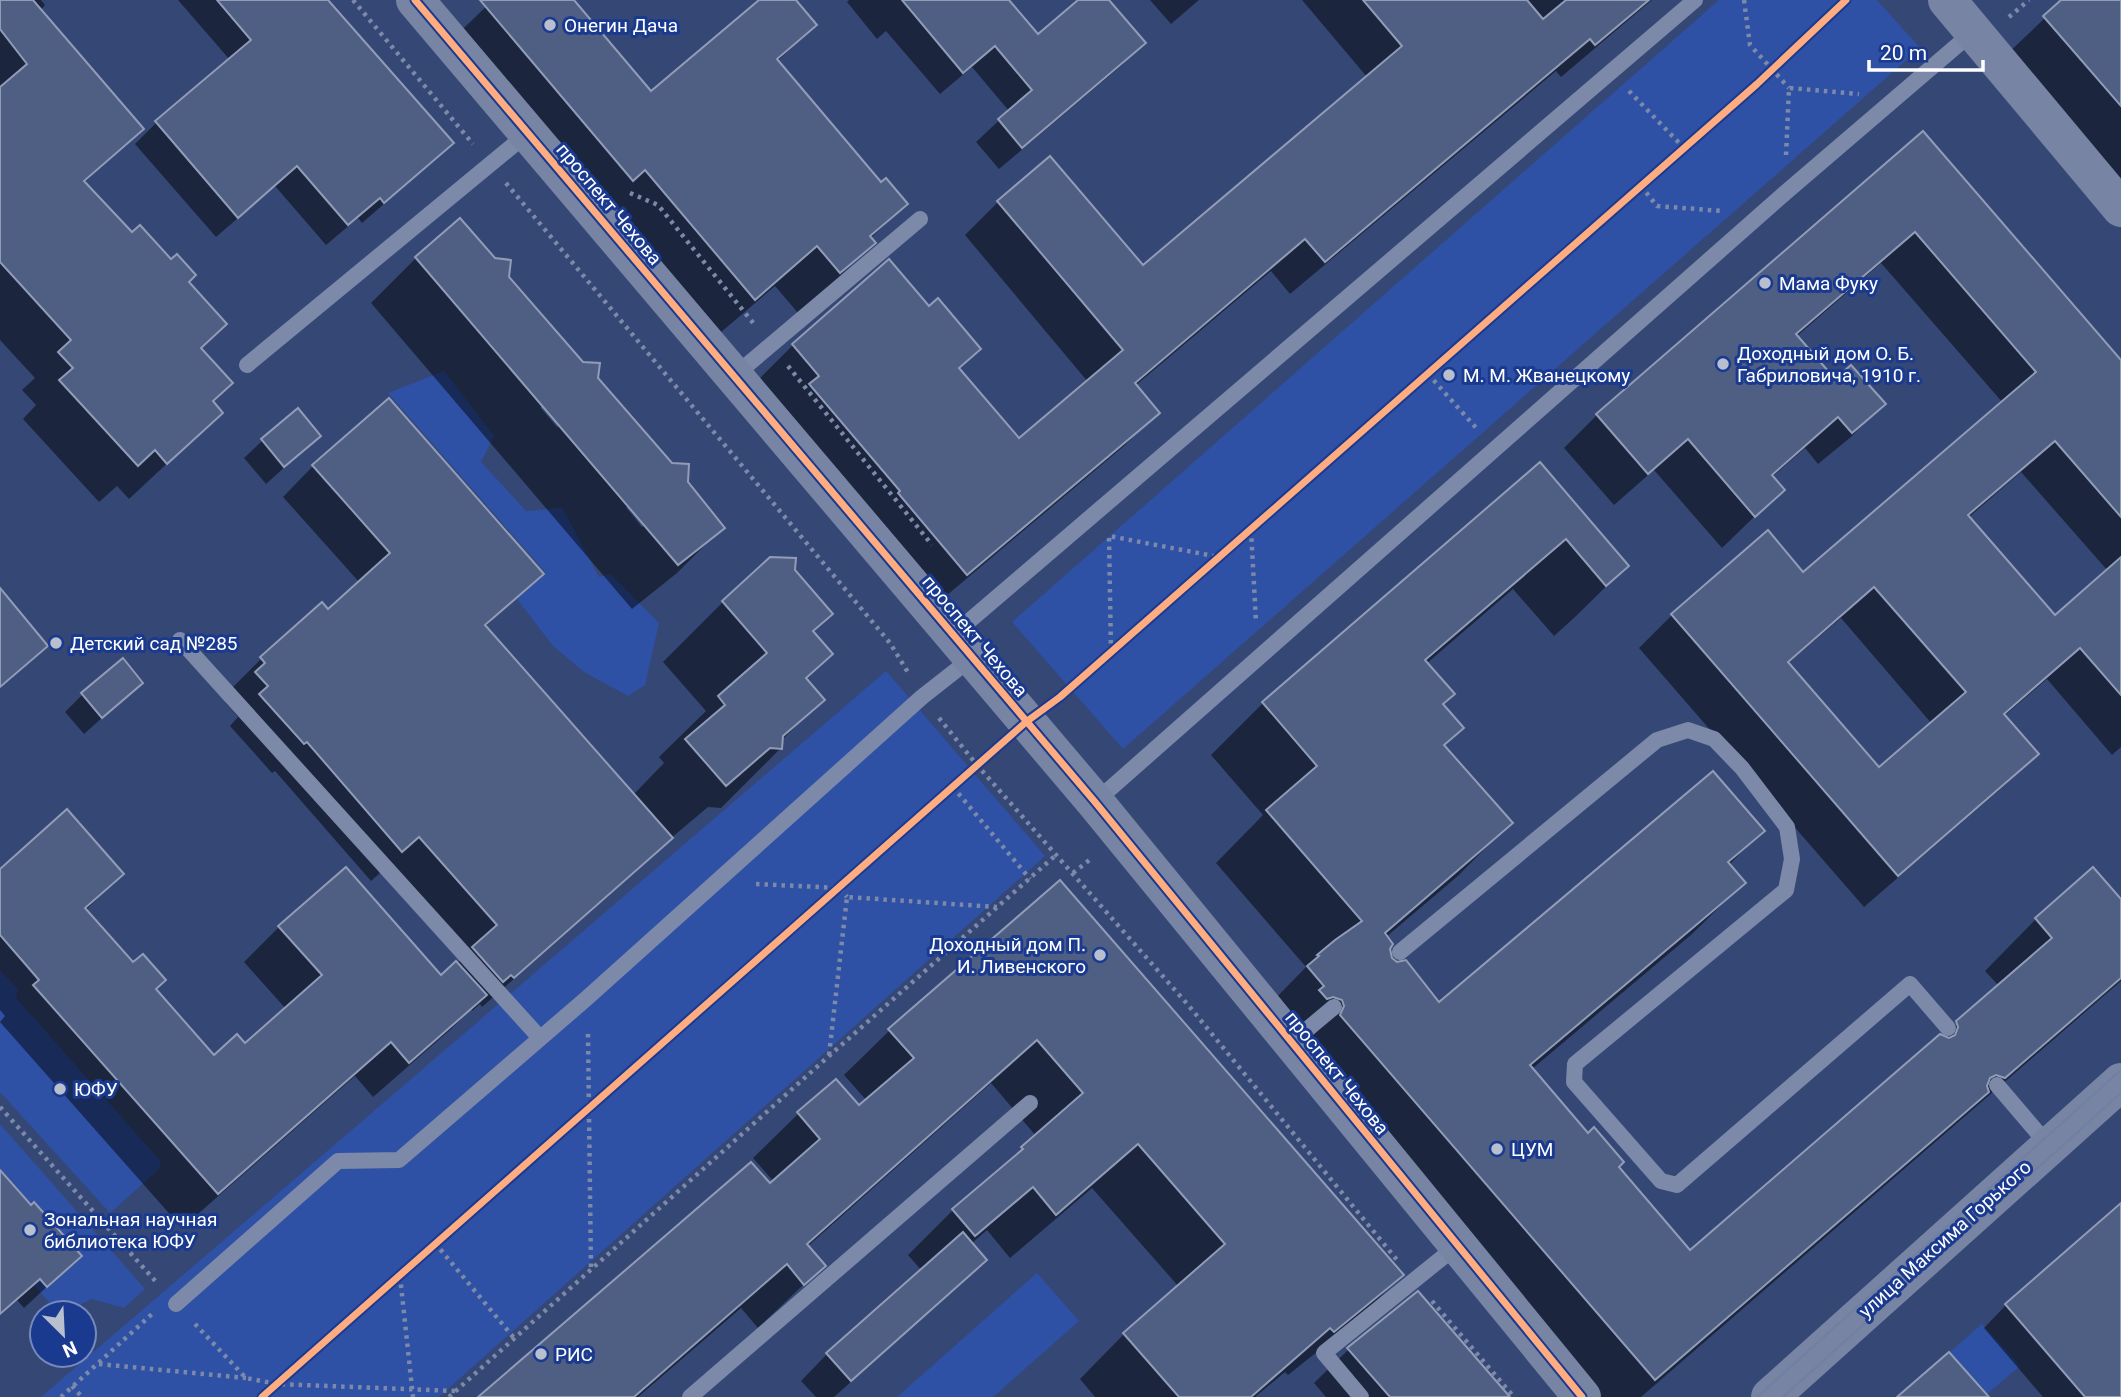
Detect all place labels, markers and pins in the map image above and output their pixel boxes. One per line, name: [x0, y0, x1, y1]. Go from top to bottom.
place label: Онегин Дача: [564, 14, 678, 37]
marker: Онегин Дача: [542, 17, 558, 33]
place label: Мама Фуку: [1779, 272, 1878, 295]
marker: Мама Фуку: [1757, 275, 1773, 291]
place label: Доходный дом О. Б. Габриловича, 1910 г.: [1737, 342, 1921, 387]
marker: Доходный дом О. Б. Габриловича, 1910 г.: [1715, 356, 1731, 372]
place label: М. М. Жванецкому: [1463, 364, 1630, 387]
marker: М. М. Жванецкому: [1441, 367, 1457, 383]
place label: Детский сад №285: [70, 632, 238, 655]
marker: Детский сад №285: [48, 635, 64, 651]
place label: Доходный дом П. И. Ливенского: [929, 933, 1086, 978]
marker: Доходный дом П. И. Ливенского: [1092, 947, 1108, 963]
place label: ЮФУ: [74, 1078, 118, 1101]
marker: ЮФУ: [52, 1081, 68, 1097]
place label: ЦУМ: [1511, 1138, 1553, 1161]
marker: ЦУМ: [1489, 1141, 1505, 1157]
place label: Зональная научная библиотека ЮФУ: [44, 1208, 217, 1253]
marker: Зональная научная библиотека ЮФУ: [22, 1222, 38, 1238]
place label: РИС: [555, 1343, 593, 1366]
marker: РИС: [533, 1346, 549, 1362]

